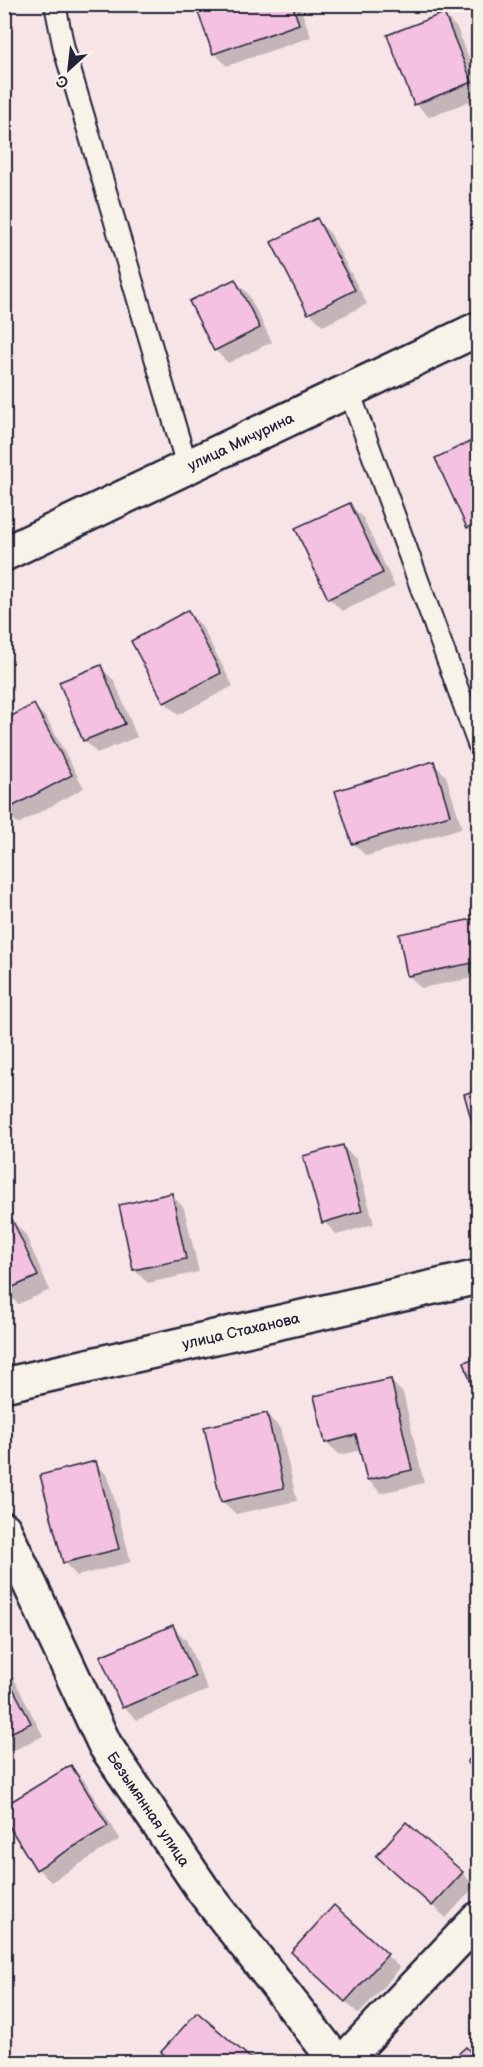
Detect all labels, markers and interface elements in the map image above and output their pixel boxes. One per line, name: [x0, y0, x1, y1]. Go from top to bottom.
north arrow: [39, 39, 99, 99]
text: С: [54, 70, 72, 92]
street label: улица Мичурина: [184, 408, 297, 475]
street label: улица Стаханова: [180, 1308, 302, 1354]
street label: Безымянная улица: [103, 1748, 194, 1871]

